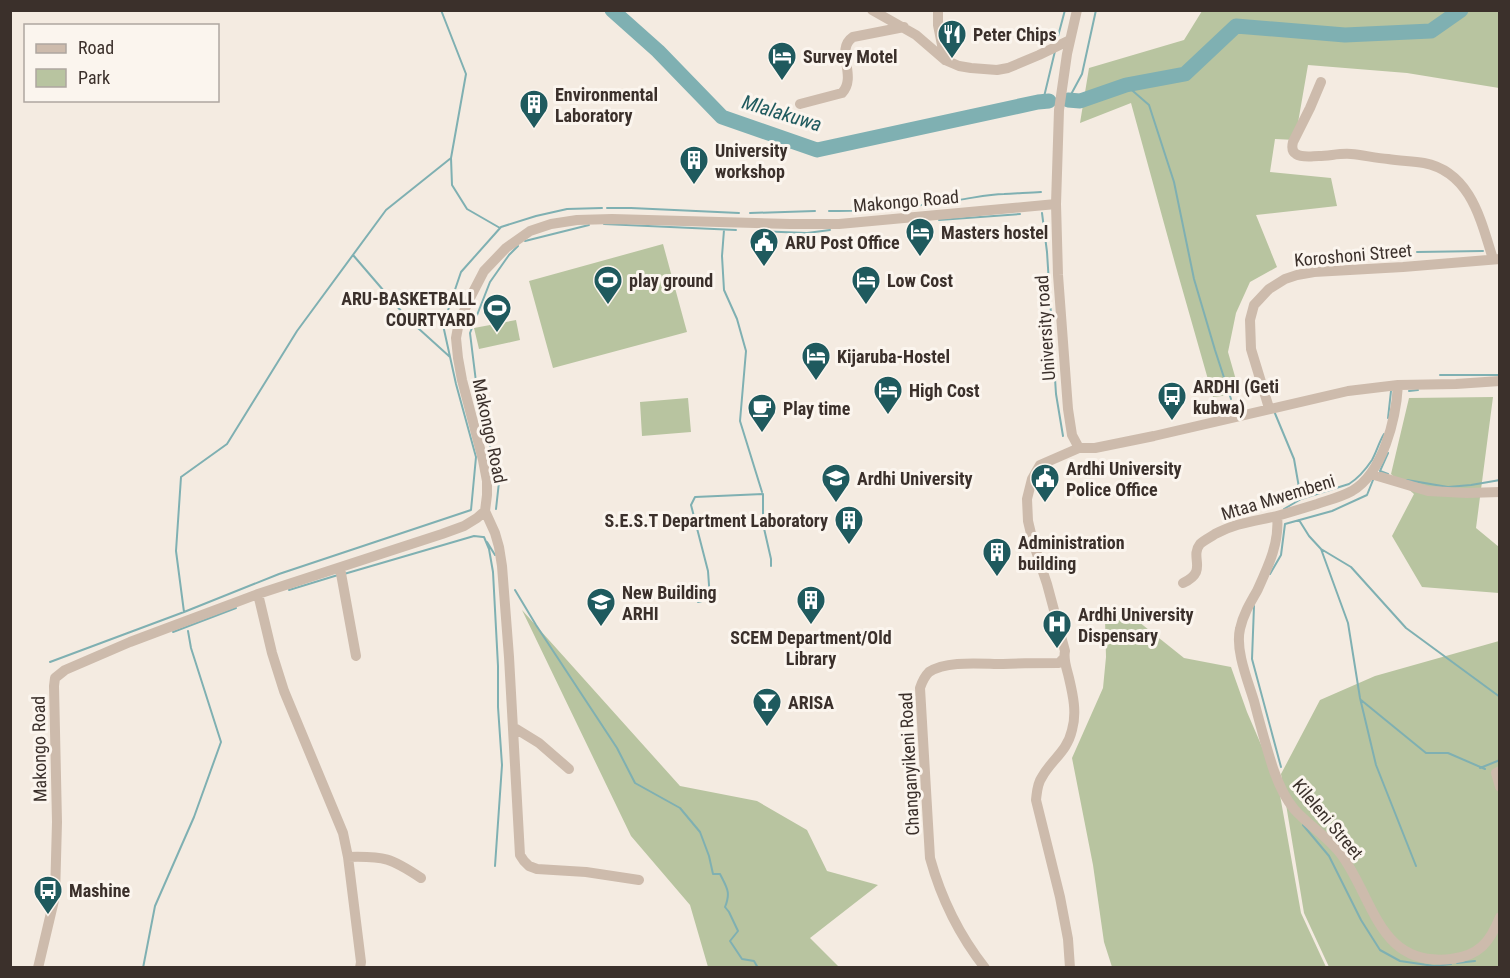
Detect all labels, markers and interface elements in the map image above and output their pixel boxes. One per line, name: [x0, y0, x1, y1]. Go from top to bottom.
restaurant icon: Peter Chips: [936, 18, 968, 60]
legend: [24, 24, 219, 102]
place label: Peter Chips: [973, 24, 1057, 45]
text: Road: [78, 37, 114, 58]
hotel icon: Survey Motel: [766, 40, 798, 82]
place label: Survey Motel: [803, 46, 898, 67]
text: Park: [78, 67, 110, 88]
place label: Environmental Laboratory: [555, 84, 658, 126]
building icon: Environmental Laboratory: [518, 88, 550, 130]
water label: Mlalakuwa: [739, 90, 825, 136]
place label: University workshop: [715, 140, 787, 182]
building icon: University workshop: [678, 144, 710, 186]
street label: Makongo Road: [852, 186, 960, 216]
hotel icon: Masters hostel: [904, 216, 936, 258]
place label: Masters hostel: [941, 222, 1048, 243]
public building icon: ARU Post Office: [748, 226, 780, 268]
place label: ARU Post Office: [785, 232, 900, 253]
street label: Koroshoni Street: [1293, 239, 1413, 271]
sports icon: play ground: [592, 264, 624, 306]
hotel icon: Low Cost: [850, 264, 882, 306]
place label: play ground: [629, 270, 713, 291]
place label: Low Cost: [887, 270, 954, 291]
street label: University road: [1031, 275, 1059, 381]
place label: ARU-BASKETBALL COURTYARD: [341, 288, 476, 330]
sports icon: ARU-BASKETBALL COURTYARD: [481, 292, 513, 334]
hotel icon: Kijaruba-Hostel: [800, 340, 832, 382]
place label: Kijaruba-Hostel: [837, 346, 950, 367]
hotel icon: High Cost: [872, 374, 904, 416]
place label: ARDHI (Geti kubwa): [1193, 376, 1279, 419]
street label: Makongo Road: [469, 377, 511, 485]
place label: High Cost: [909, 380, 980, 401]
bus stop icon: ARDHI (Geti kubwa): [1156, 380, 1188, 422]
cafe icon: Play time: [746, 392, 778, 434]
place label: Play time: [783, 398, 851, 419]
place label: Ardhi University Police Office: [1066, 458, 1181, 500]
school or university icon: Ardhi University: [820, 462, 852, 504]
public building icon: Ardhi University Police Office: [1029, 462, 1061, 504]
place label: Ardhi University: [857, 468, 972, 489]
street label: Mtaa Mwembeni: [1219, 470, 1337, 524]
building icon: S.E.S.T Department Laboratory: [833, 504, 865, 546]
place label: S.E.S.T Department Laboratory: [605, 510, 828, 531]
place label: Administration building: [1018, 532, 1125, 574]
building icon: Administration building: [981, 536, 1013, 578]
place label: New Building ARHI: [622, 582, 717, 624]
building icon: SCEM Department/Old Library: [795, 584, 827, 626]
school or university icon: New Building ARHI: [585, 586, 617, 628]
place label: Ardhi University Dispensary: [1078, 604, 1193, 646]
hospital icon: Ardhi University Dispensary: [1041, 608, 1073, 650]
place label: SCEM Department/Old Library: [730, 627, 892, 669]
bar icon: ARISA: [751, 686, 783, 728]
place label: ARISA: [788, 692, 834, 713]
street label: Changanyikeni Road: [895, 692, 923, 836]
street label: Makongo Road: [28, 696, 50, 802]
street label: Kileleni Street: [1288, 775, 1368, 863]
bus stop icon: Mashine: [32, 874, 64, 916]
place label: Mashine: [69, 880, 131, 901]

